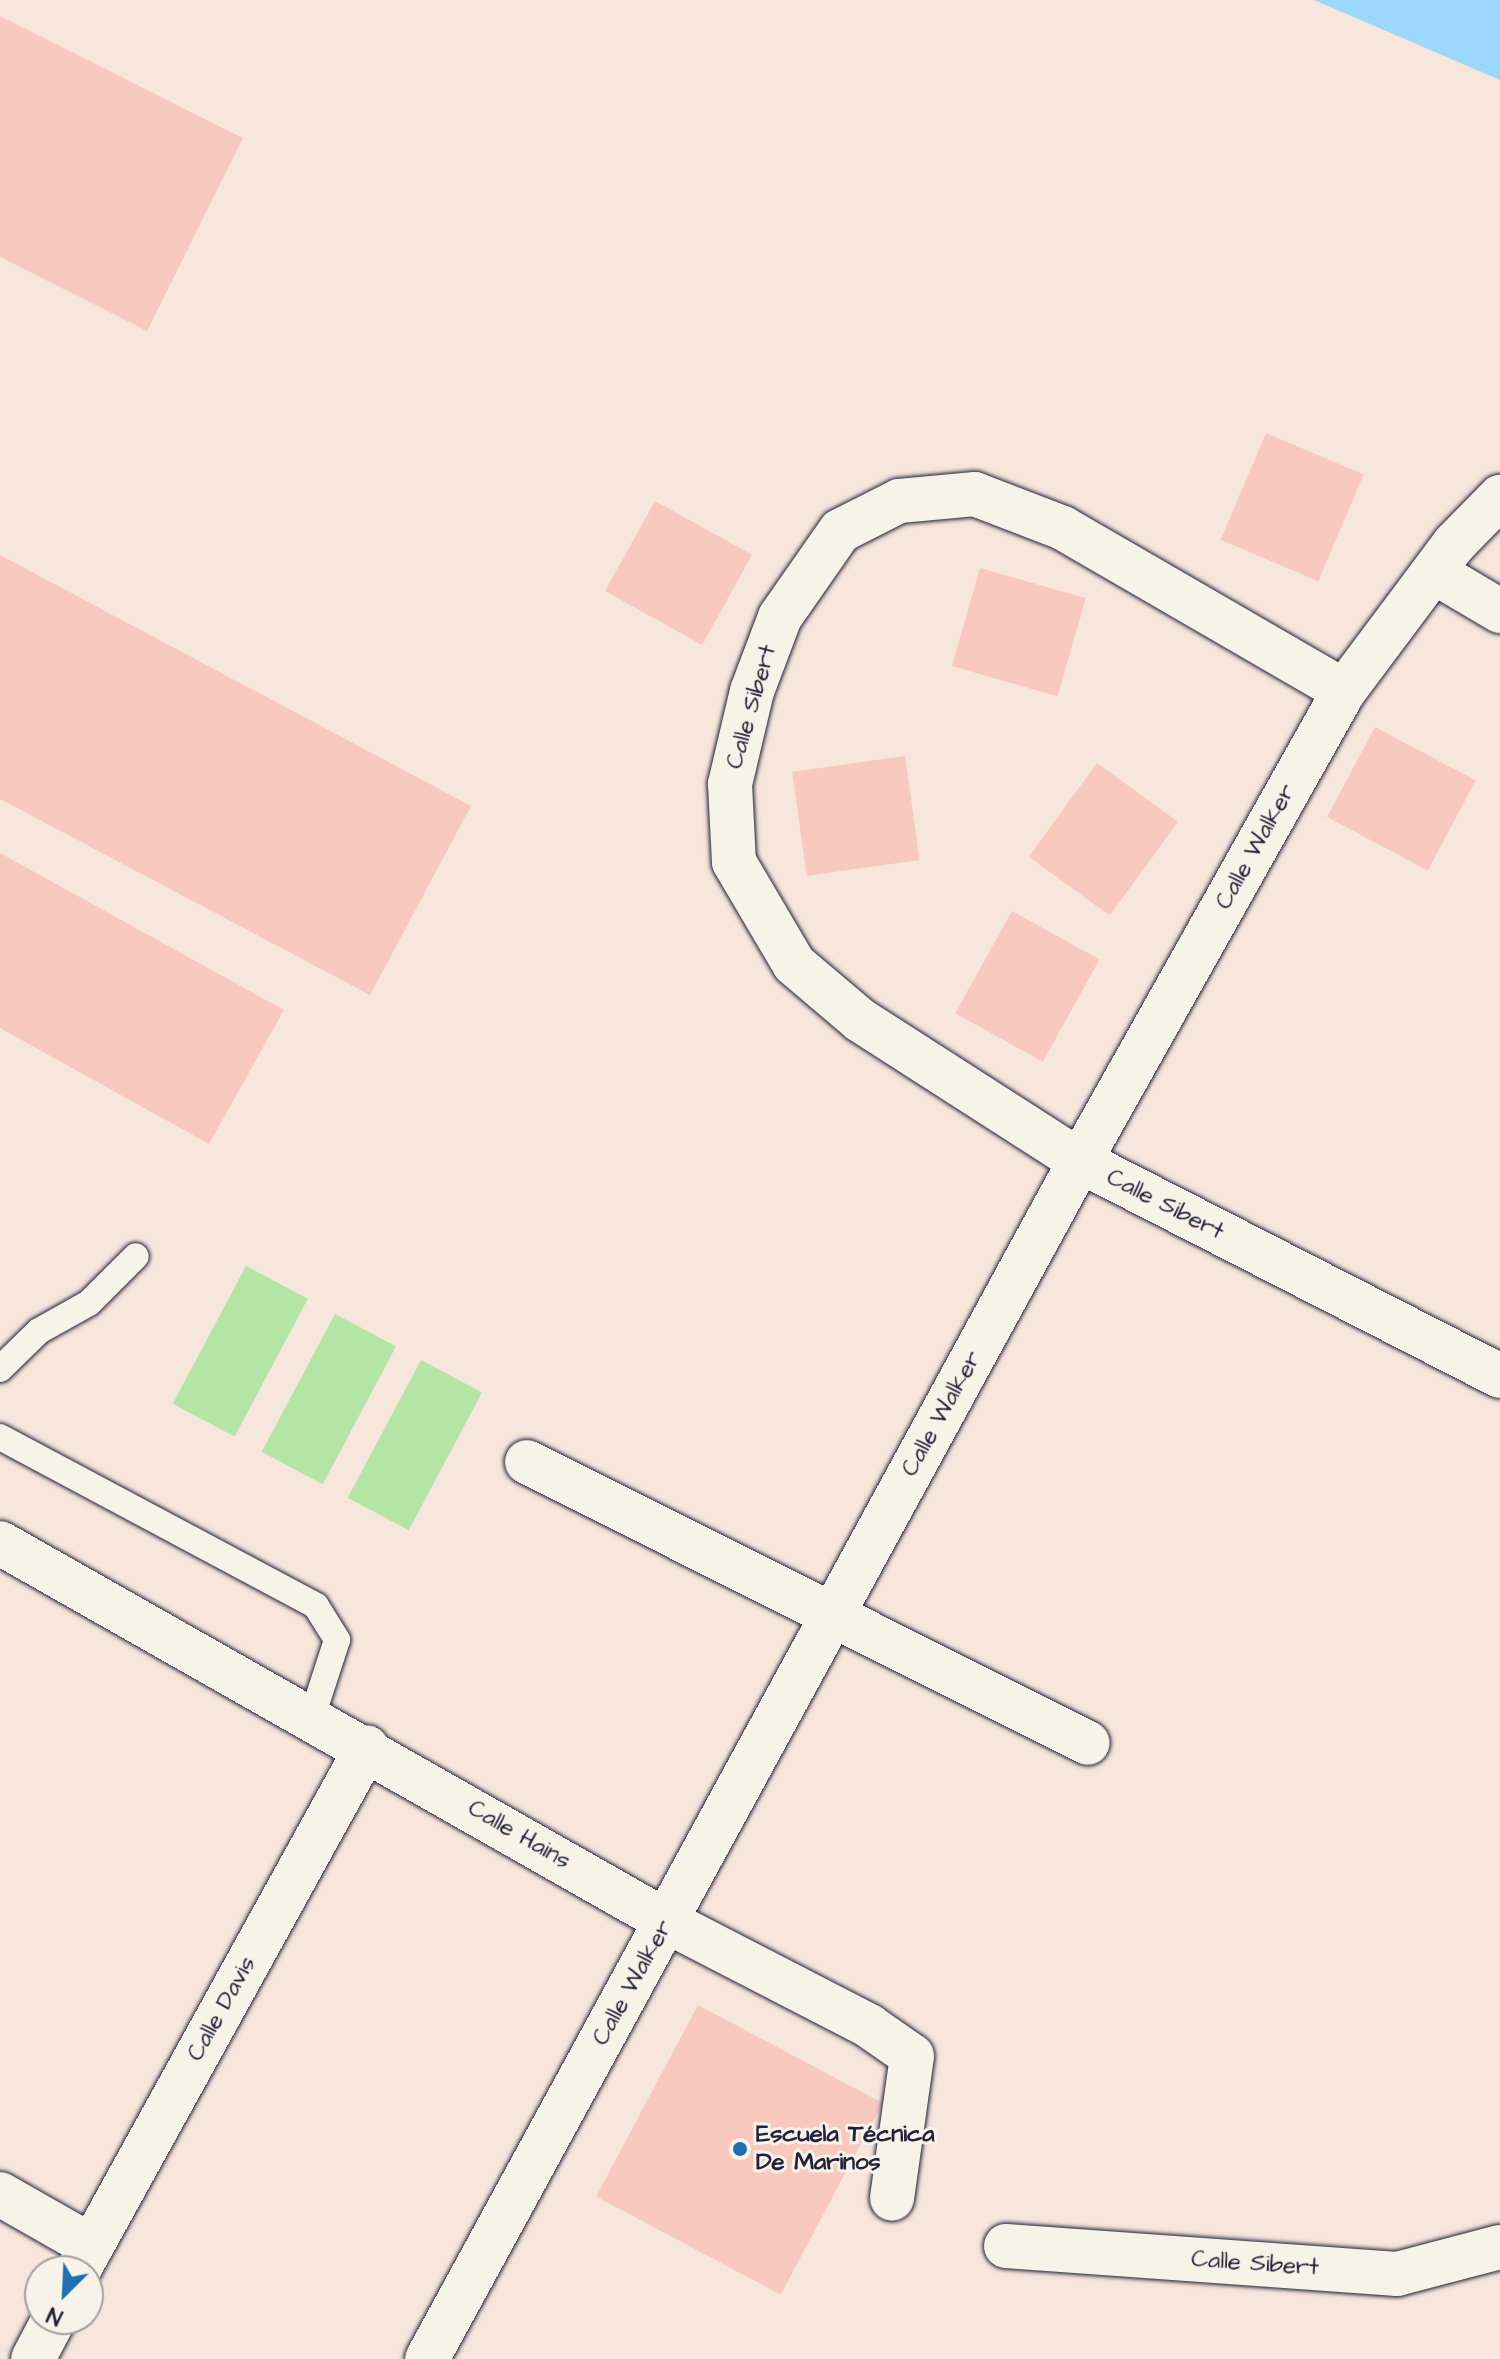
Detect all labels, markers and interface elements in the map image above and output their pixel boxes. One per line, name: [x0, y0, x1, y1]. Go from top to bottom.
street label: Calle Sibert: [721, 642, 783, 772]
street label: Calle Walker: [1210, 779, 1302, 915]
street label: Calle Sibert: [1102, 1163, 1228, 1247]
street label: Calle Walker: [896, 1346, 988, 1482]
street label: Calle Hains: [463, 1794, 575, 1876]
street label: Calle Walker: [587, 1915, 679, 2051]
street label: Calle Davis: [181, 1952, 263, 2066]
place label: Escuela Técnica De Marinos: [756, 2121, 934, 2177]
marker: Escuela Técnica De Marinos: [731, 2140, 749, 2158]
street label: Calle Sibert: [1190, 2245, 1320, 2283]
north arrow: [24, 2255, 104, 2335]
text: N: [42, 2299, 67, 2333]

